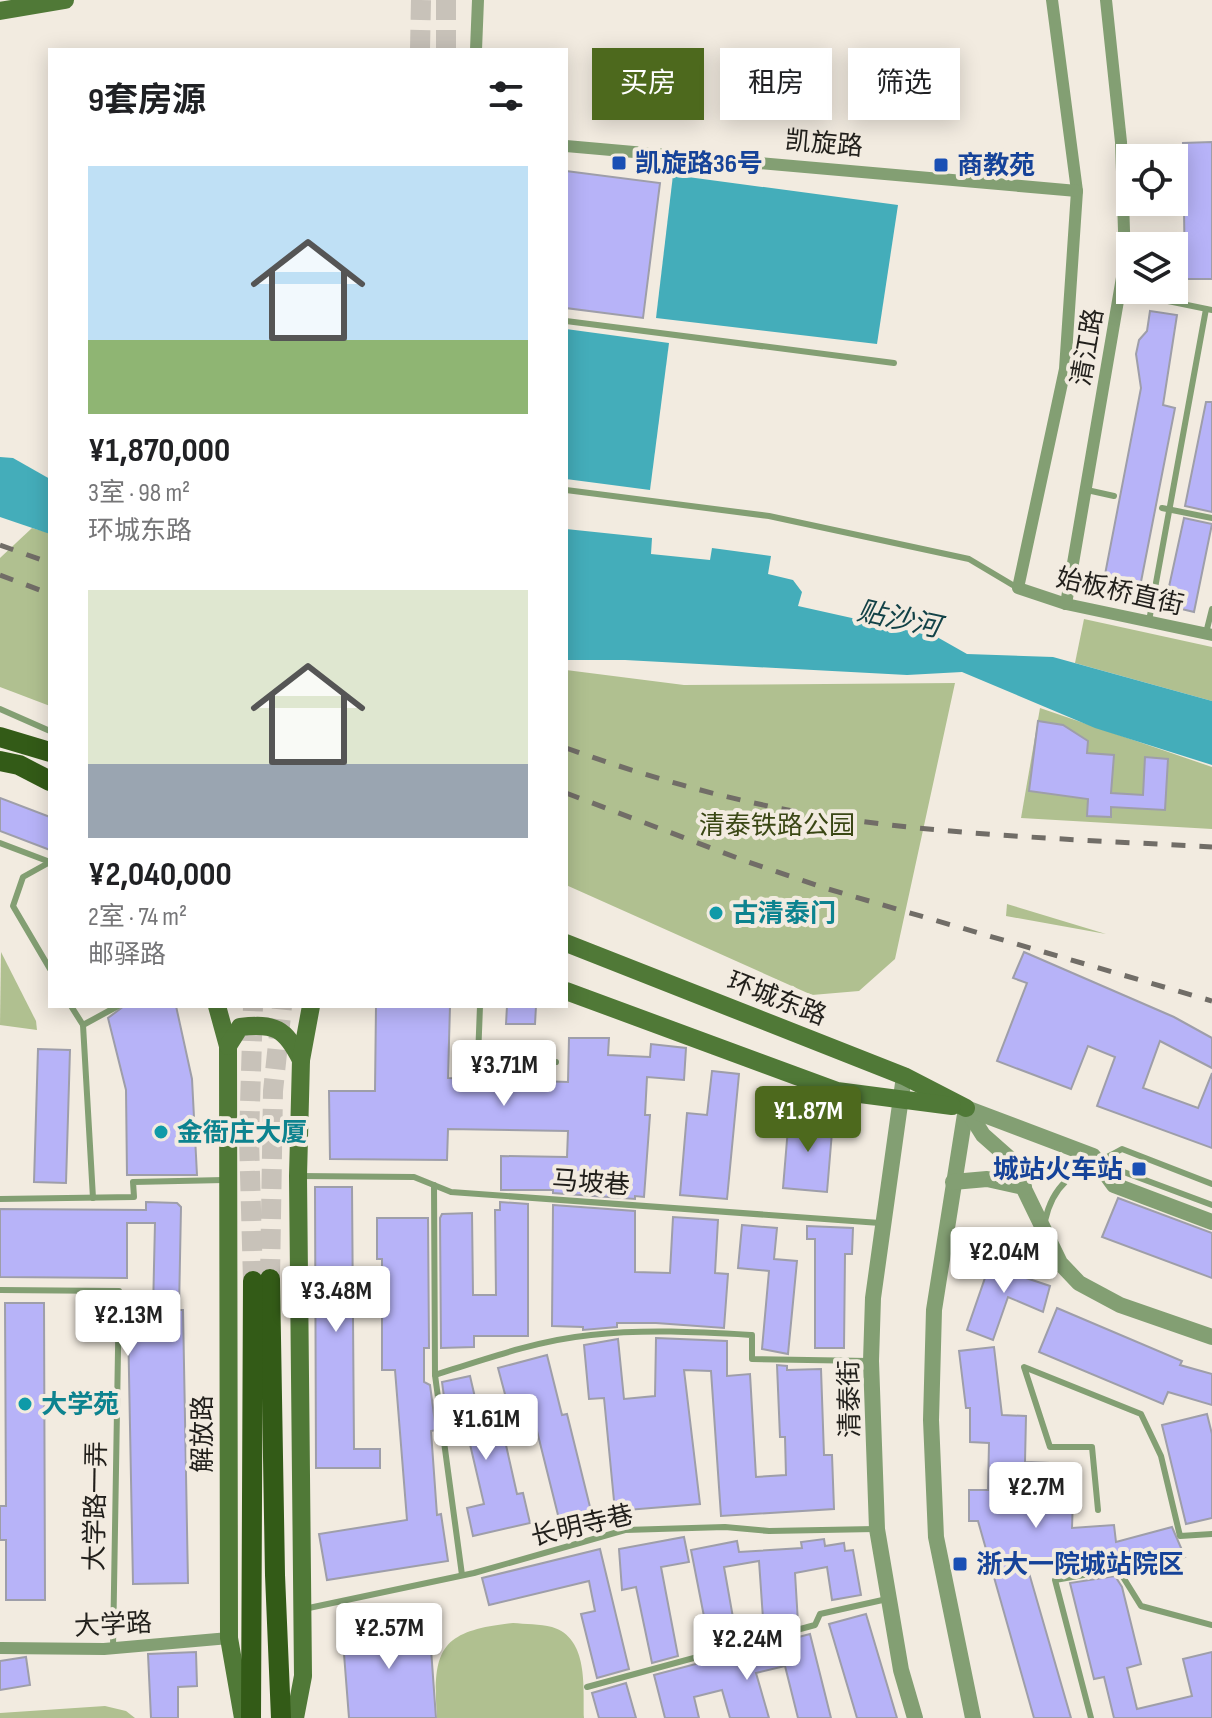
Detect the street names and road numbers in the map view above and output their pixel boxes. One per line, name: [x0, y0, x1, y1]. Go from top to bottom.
street label: 凯旋路: [784, 126, 864, 163]
street label: 清江路: [1066, 306, 1111, 388]
street label: 始板桥直街: [1053, 563, 1186, 622]
street label: 环城东路: [722, 966, 831, 1033]
street label: 马坡巷: [551, 1165, 631, 1202]
street label: 清泰街: [834, 1360, 867, 1438]
street label: 解放路: [188, 1395, 219, 1473]
street label: 大学路一弄: [80, 1441, 113, 1571]
street label: 长明寺巷: [528, 1500, 636, 1553]
street label: 大学路: [73, 1608, 153, 1643]

